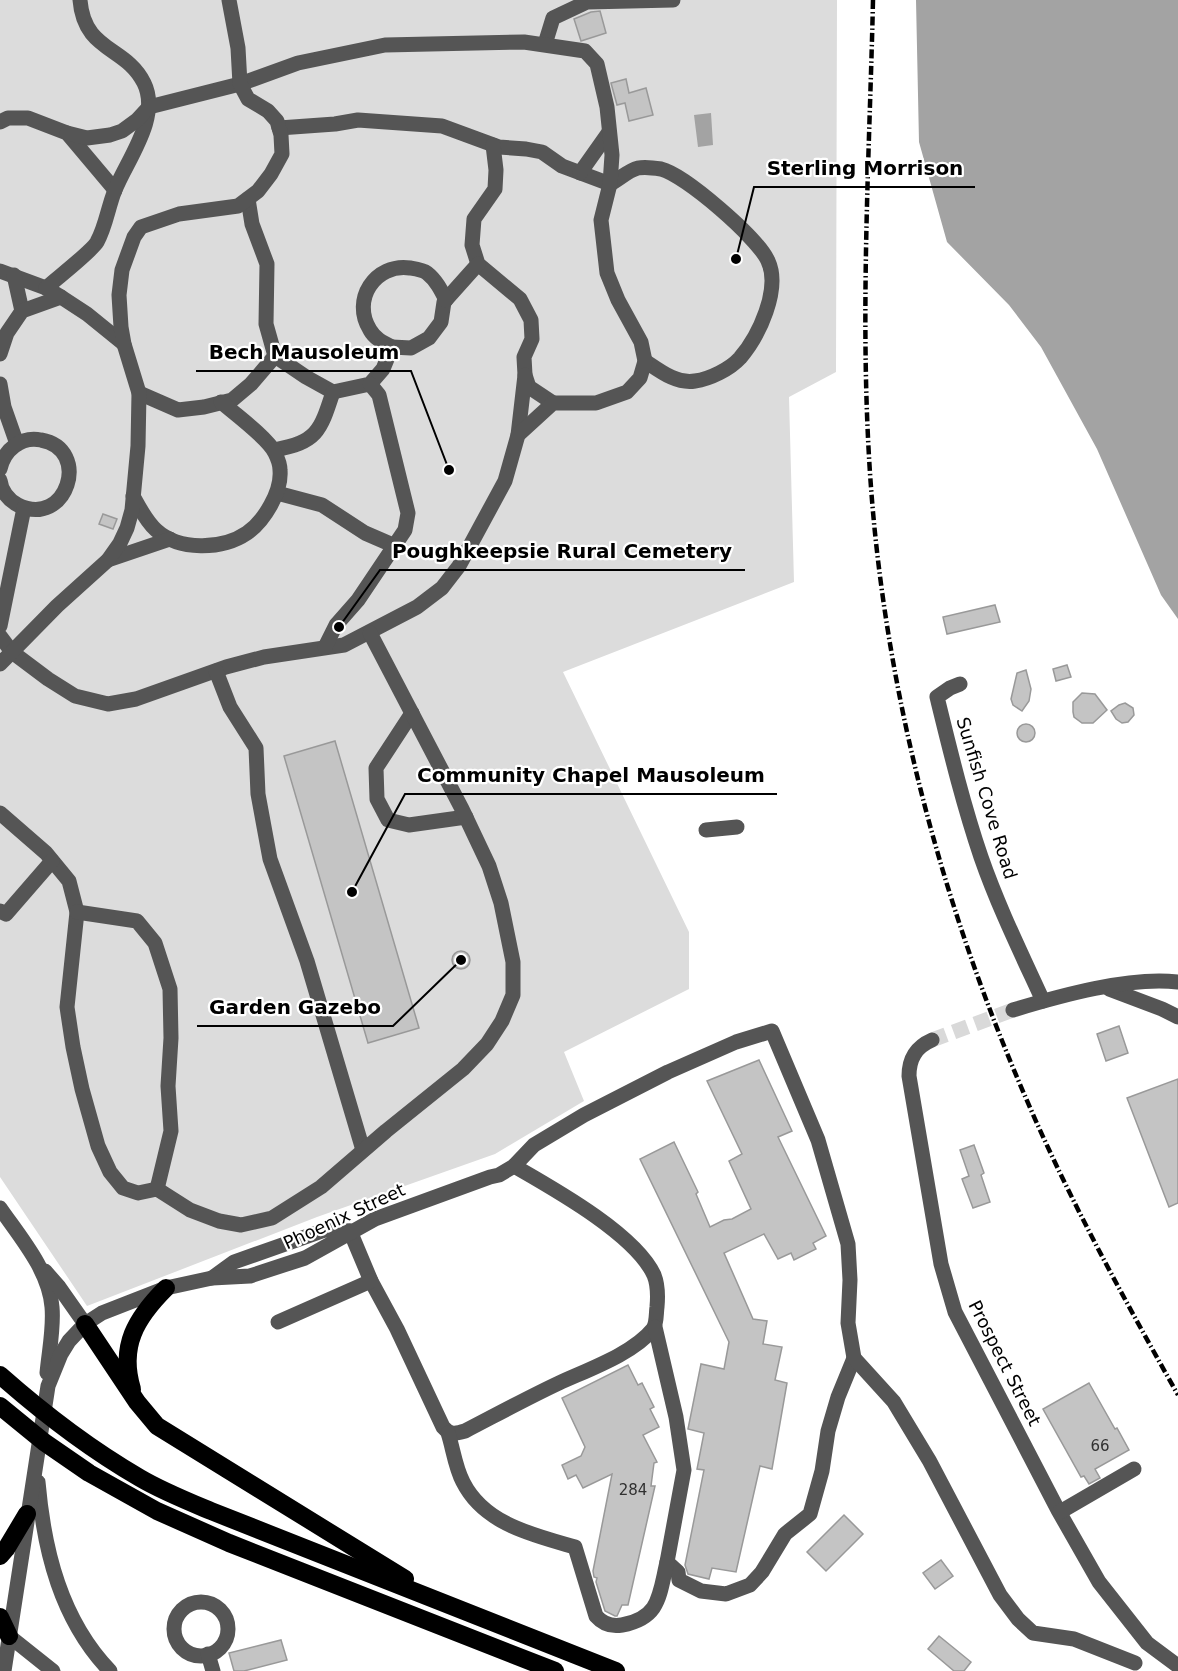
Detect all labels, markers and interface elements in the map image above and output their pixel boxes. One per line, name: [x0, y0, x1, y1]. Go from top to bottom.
callout: Sterling Morrison: [754, 149, 975, 187]
text: Sterling Morrison: [767, 156, 963, 180]
callout: Bech Mausoleum: [196, 333, 411, 371]
text: Bech Mausoleum: [209, 340, 399, 364]
callout: Poughkeepsie Rural Cemetery: [380, 532, 745, 570]
text: Poughkeepsie Rural Cemetery: [392, 539, 732, 563]
street label: Sunfish Cove Road: [952, 714, 1022, 882]
callout: Community Chapel Mausoleum: [405, 756, 777, 794]
text: Community Chapel Mausoleum: [417, 763, 765, 787]
callout: Garden Gazebo: [197, 988, 393, 1026]
text: Garden Gazebo: [209, 995, 381, 1019]
street label: Phoenix Street: [280, 1179, 408, 1253]
street label: Prospect Street: [964, 1297, 1046, 1429]
house number: 66: [1090, 1437, 1110, 1455]
house number: 284: [619, 1481, 647, 1499]

